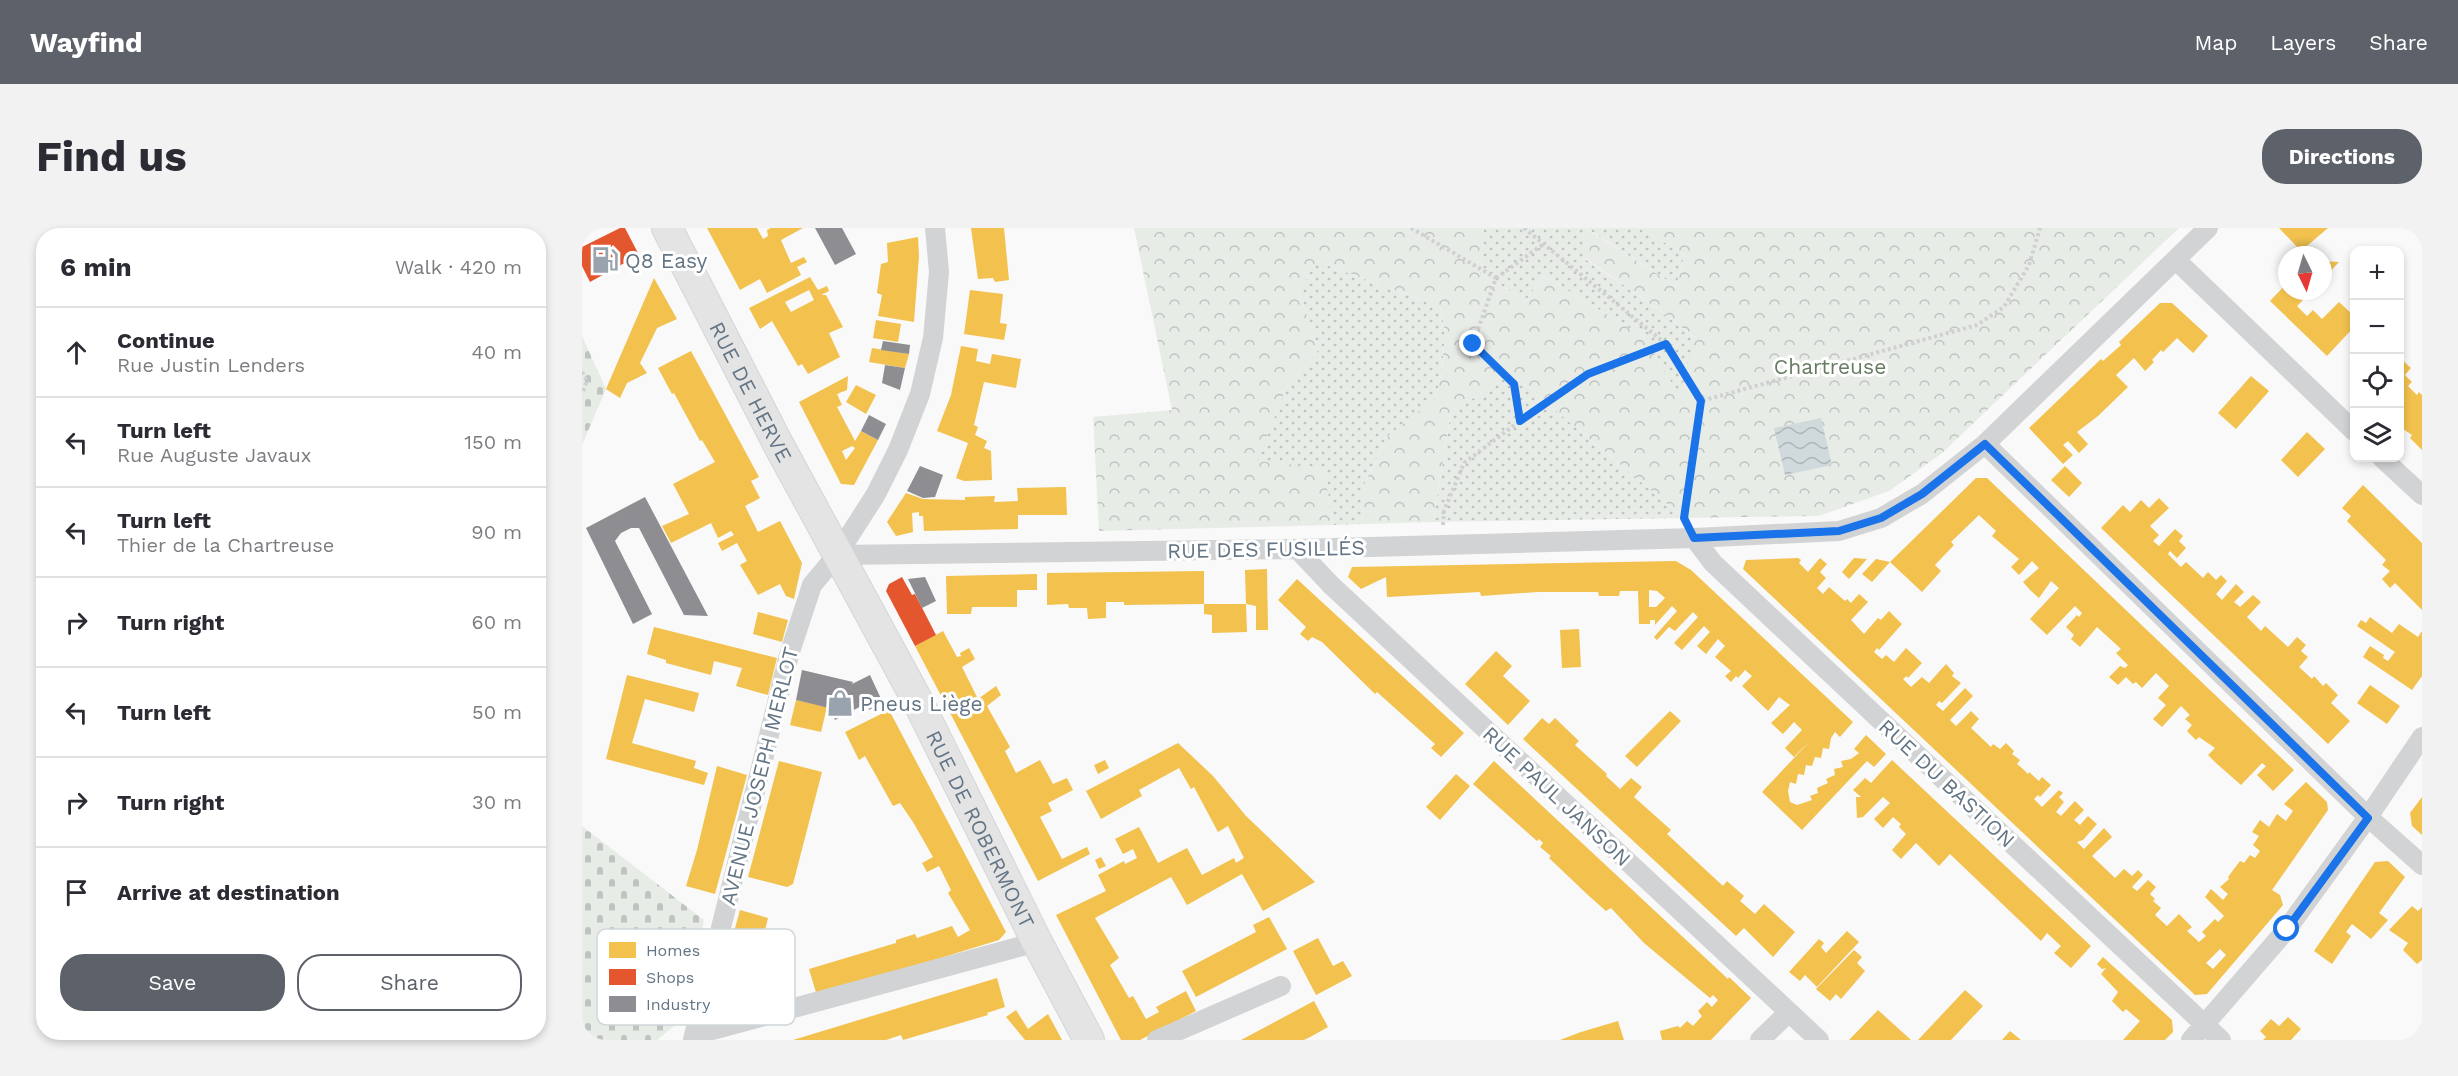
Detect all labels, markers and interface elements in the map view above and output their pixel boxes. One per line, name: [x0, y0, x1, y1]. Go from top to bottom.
text: Wayfind: [30, 26, 143, 59]
text: Map: [2194, 30, 2237, 55]
text: Layers: [2270, 30, 2336, 55]
text: Share: [2369, 30, 2428, 55]
button: Directions: [2262, 129, 2422, 184]
text: Find us: [36, 132, 187, 181]
fuel station icon: Q8 Easy: [590, 245, 620, 275]
north arrow: [2278, 246, 2332, 300]
map controls: [2350, 246, 2404, 462]
button: +: [2350, 246, 2404, 300]
place label: Q8 Easy: [625, 248, 708, 273]
text: 6 min: [60, 252, 132, 282]
text: Walk · 420 m: [395, 255, 522, 279]
button: −: [2350, 300, 2404, 354]
street label: RUE DE HERVE: [705, 317, 798, 466]
text: Continue: [117, 328, 215, 353]
route end: [1459, 330, 1485, 356]
icon: ahead: [60, 336, 93, 369]
text: 40 m: [471, 340, 522, 364]
text: Rue Justin Lenders: [117, 353, 305, 377]
park label: Chartreuse: [1774, 354, 1886, 379]
button: locate: [2350, 354, 2404, 408]
button: layers: [2350, 408, 2404, 462]
text: Turn left: [117, 418, 211, 443]
icon: left: [60, 426, 93, 459]
text: 150 m: [464, 430, 522, 454]
text: Rue Auguste Javaux: [117, 443, 312, 467]
text: Turn left: [117, 508, 211, 533]
icon: left: [60, 516, 93, 549]
text: 90 m: [471, 520, 522, 544]
text: Thier de la Chartreuse: [117, 533, 334, 557]
street label: RUE DES FUSILLÉS: [1167, 535, 1365, 563]
icon: right: [60, 606, 93, 639]
text: Turn right: [117, 610, 224, 635]
text: 60 m: [472, 610, 522, 634]
street label: AVENUE JOSEPH MERLOT: [715, 644, 803, 908]
shop icon: Pneus Liège: [825, 688, 855, 718]
place label: Pneus Liège: [860, 691, 983, 716]
icon: left: [60, 696, 93, 729]
text: Turn left: [117, 700, 211, 725]
text: 50 m: [472, 700, 522, 724]
street label: RUE DU BASTION: [1874, 714, 2020, 852]
street label: RUE PAUL JANSON: [1478, 721, 1636, 871]
street label: RUE DE ROBERMONT: [921, 726, 1041, 932]
icon: right: [60, 786, 93, 819]
text: Turn right: [117, 790, 224, 815]
text: 30 m: [472, 790, 522, 814]
icon: arrive: [60, 876, 93, 909]
text: Arrive at destination: [117, 880, 340, 905]
route start: [2273, 915, 2299, 941]
legend: [597, 929, 795, 1025]
text: Homes: [646, 941, 700, 960]
button: Save: [60, 954, 285, 1011]
button: Share: [297, 954, 522, 1011]
text: Shops: [646, 968, 694, 987]
text: Industry: [646, 995, 711, 1014]

